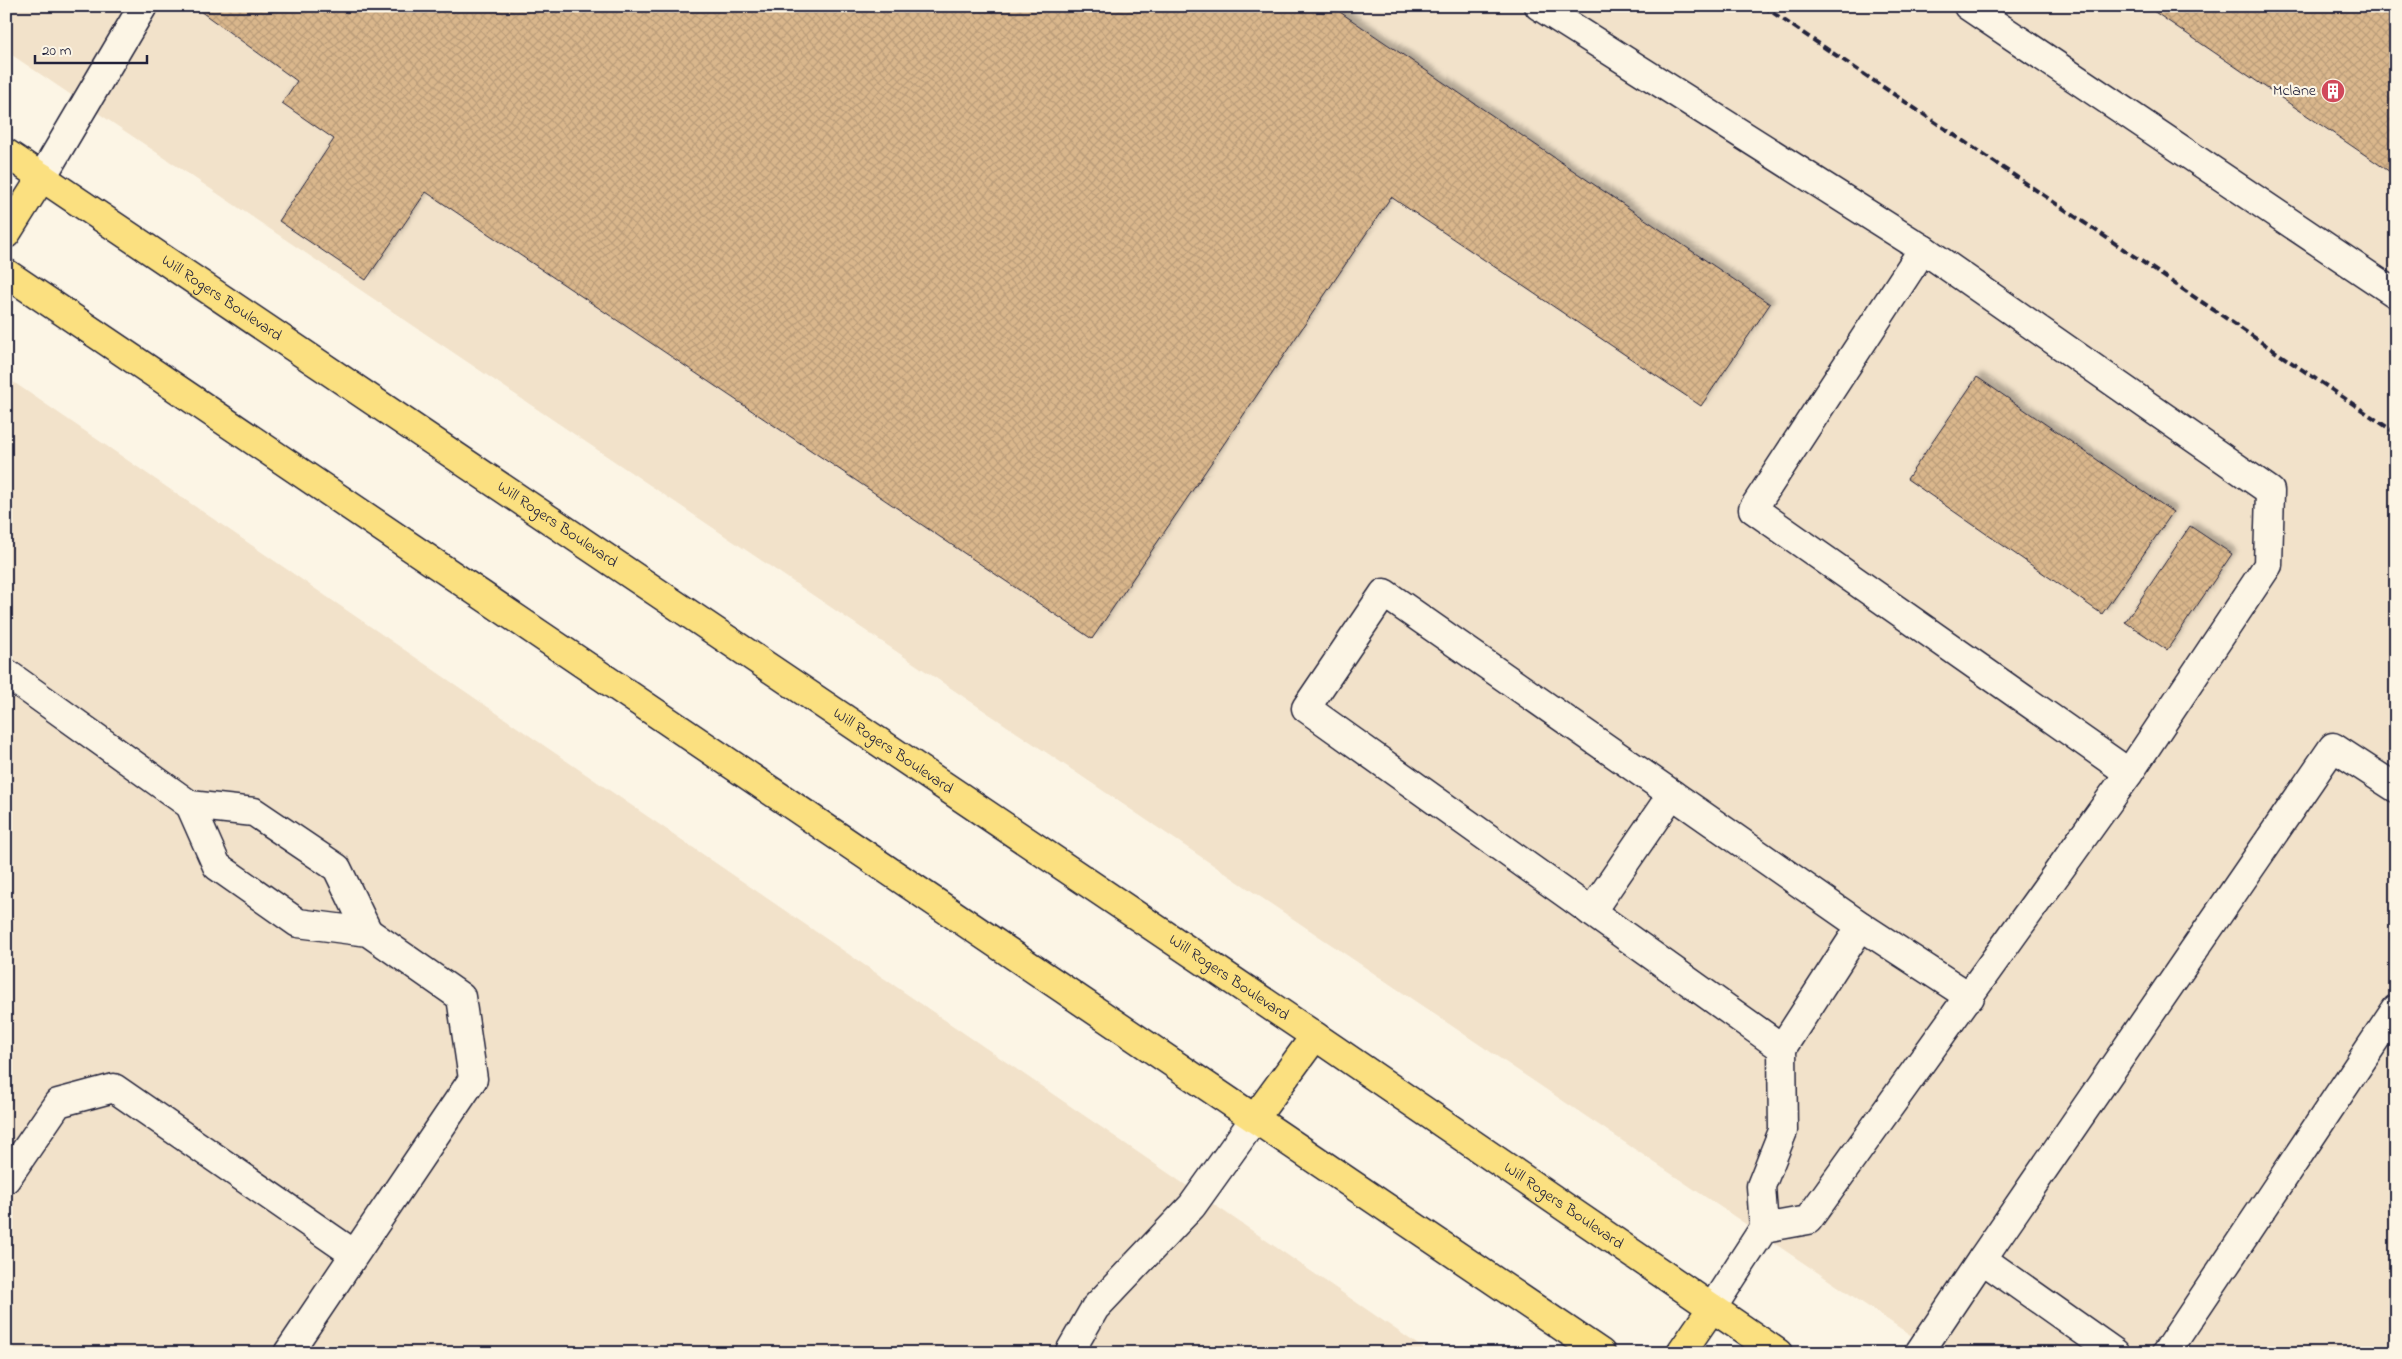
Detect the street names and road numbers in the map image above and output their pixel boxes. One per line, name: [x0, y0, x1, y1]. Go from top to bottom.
street label: Will Rogers Boulevard: [156, 249, 287, 348]
street label: Will Rogers Boulevard: [492, 475, 622, 574]
street label: Will Rogers Boulevard: [828, 702, 958, 801]
street label: Will Rogers Boulevard: [1164, 928, 1294, 1027]
street label: Will Rogers Boulevard: [1498, 1156, 1628, 1256]

